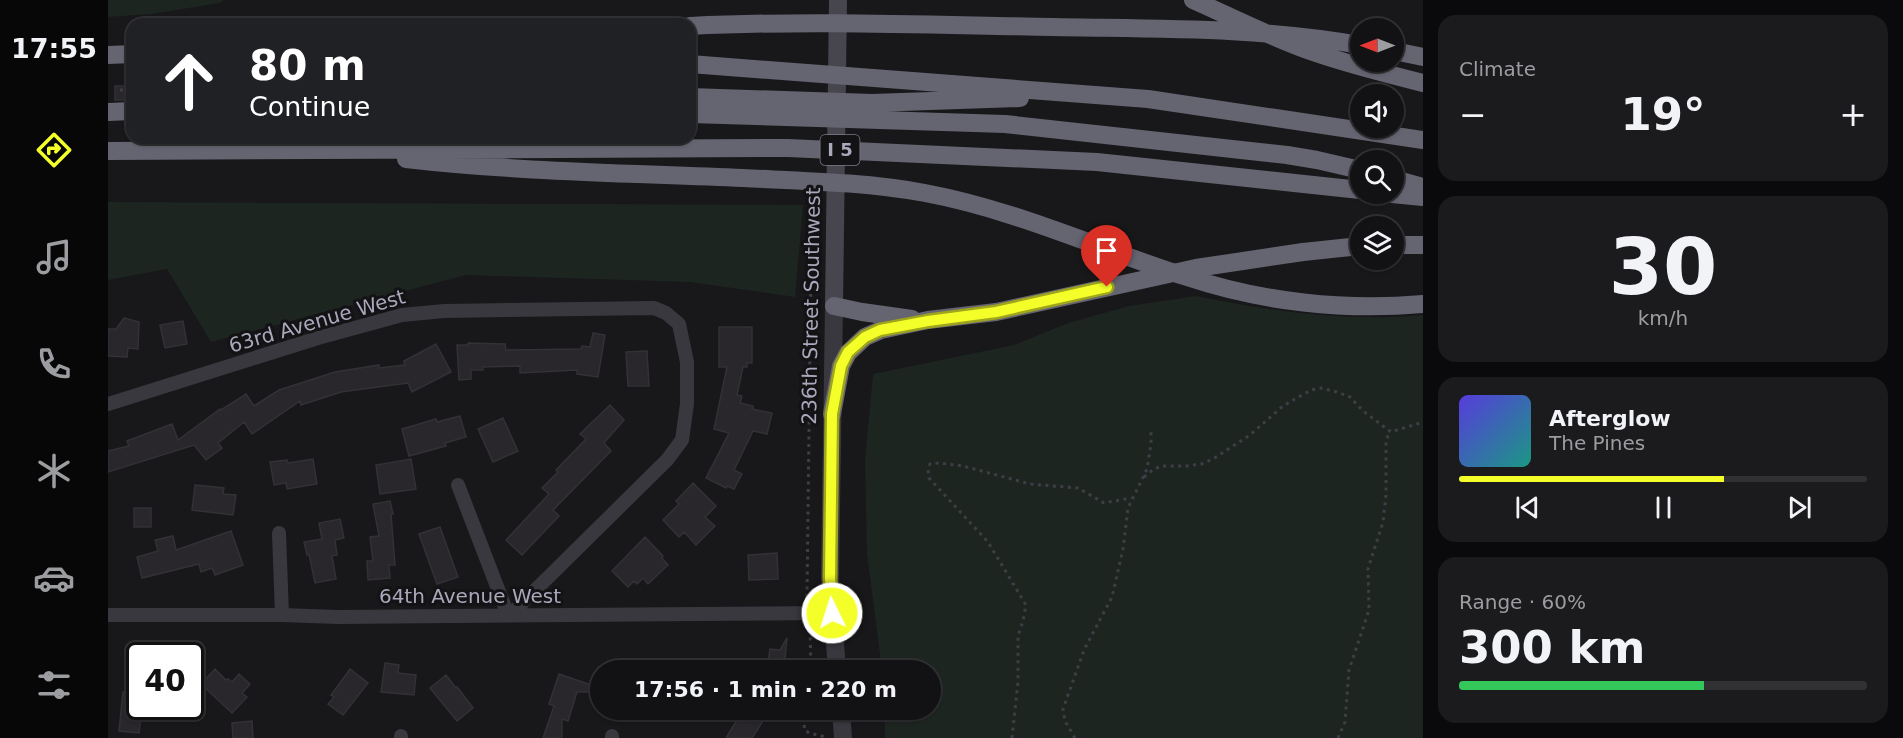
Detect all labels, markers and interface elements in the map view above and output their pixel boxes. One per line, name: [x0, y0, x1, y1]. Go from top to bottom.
north arrow: [1350, 18, 1404, 72]
map controls: [1350, 18, 1404, 270]
text: 17:55: [11, 33, 97, 64]
text: 80 m: [249, 41, 366, 90]
icon: ahead: [150, 42, 228, 120]
text: Climate: [1459, 57, 1536, 81]
button: sound: [1350, 84, 1404, 138]
text: 19°: [1620, 88, 1706, 141]
text: Continue: [249, 91, 370, 122]
text: −: [1459, 95, 1487, 134]
text: +: [1839, 95, 1867, 134]
icon: directions: [33, 129, 75, 171]
road number: I 5: [820, 135, 860, 165]
button: search: [1350, 150, 1404, 204]
street label: 236th Street Southwest: [797, 187, 825, 425]
button: layers: [1350, 216, 1404, 270]
text: 30: [1609, 222, 1717, 312]
pin: [1081, 225, 1132, 287]
icon: arrive: [1090, 234, 1123, 267]
icon: music: [33, 236, 75, 278]
street label: 63rd Avenue West: [226, 284, 408, 358]
text: km/h: [1638, 306, 1688, 330]
icon: phone: [33, 343, 75, 385]
text: Afterglow: [1549, 406, 1671, 431]
text: The Pines: [1549, 431, 1645, 455]
icon: climate: [33, 450, 75, 492]
icon: previous: [1511, 491, 1544, 524]
icon: pause: [1647, 491, 1680, 524]
icon: next: [1783, 491, 1816, 524]
icon: car: [33, 557, 75, 599]
position arrow: [800, 581, 864, 645]
street label: 64th Avenue West: [379, 584, 561, 608]
text: Range · 60%: [1459, 590, 1586, 614]
text: 300 km: [1459, 621, 1645, 674]
speed limit sign: 40: [126, 642, 204, 720]
icon: filters: [33, 664, 75, 706]
text: 17:56 · 1 min · 220 m: [634, 677, 897, 702]

